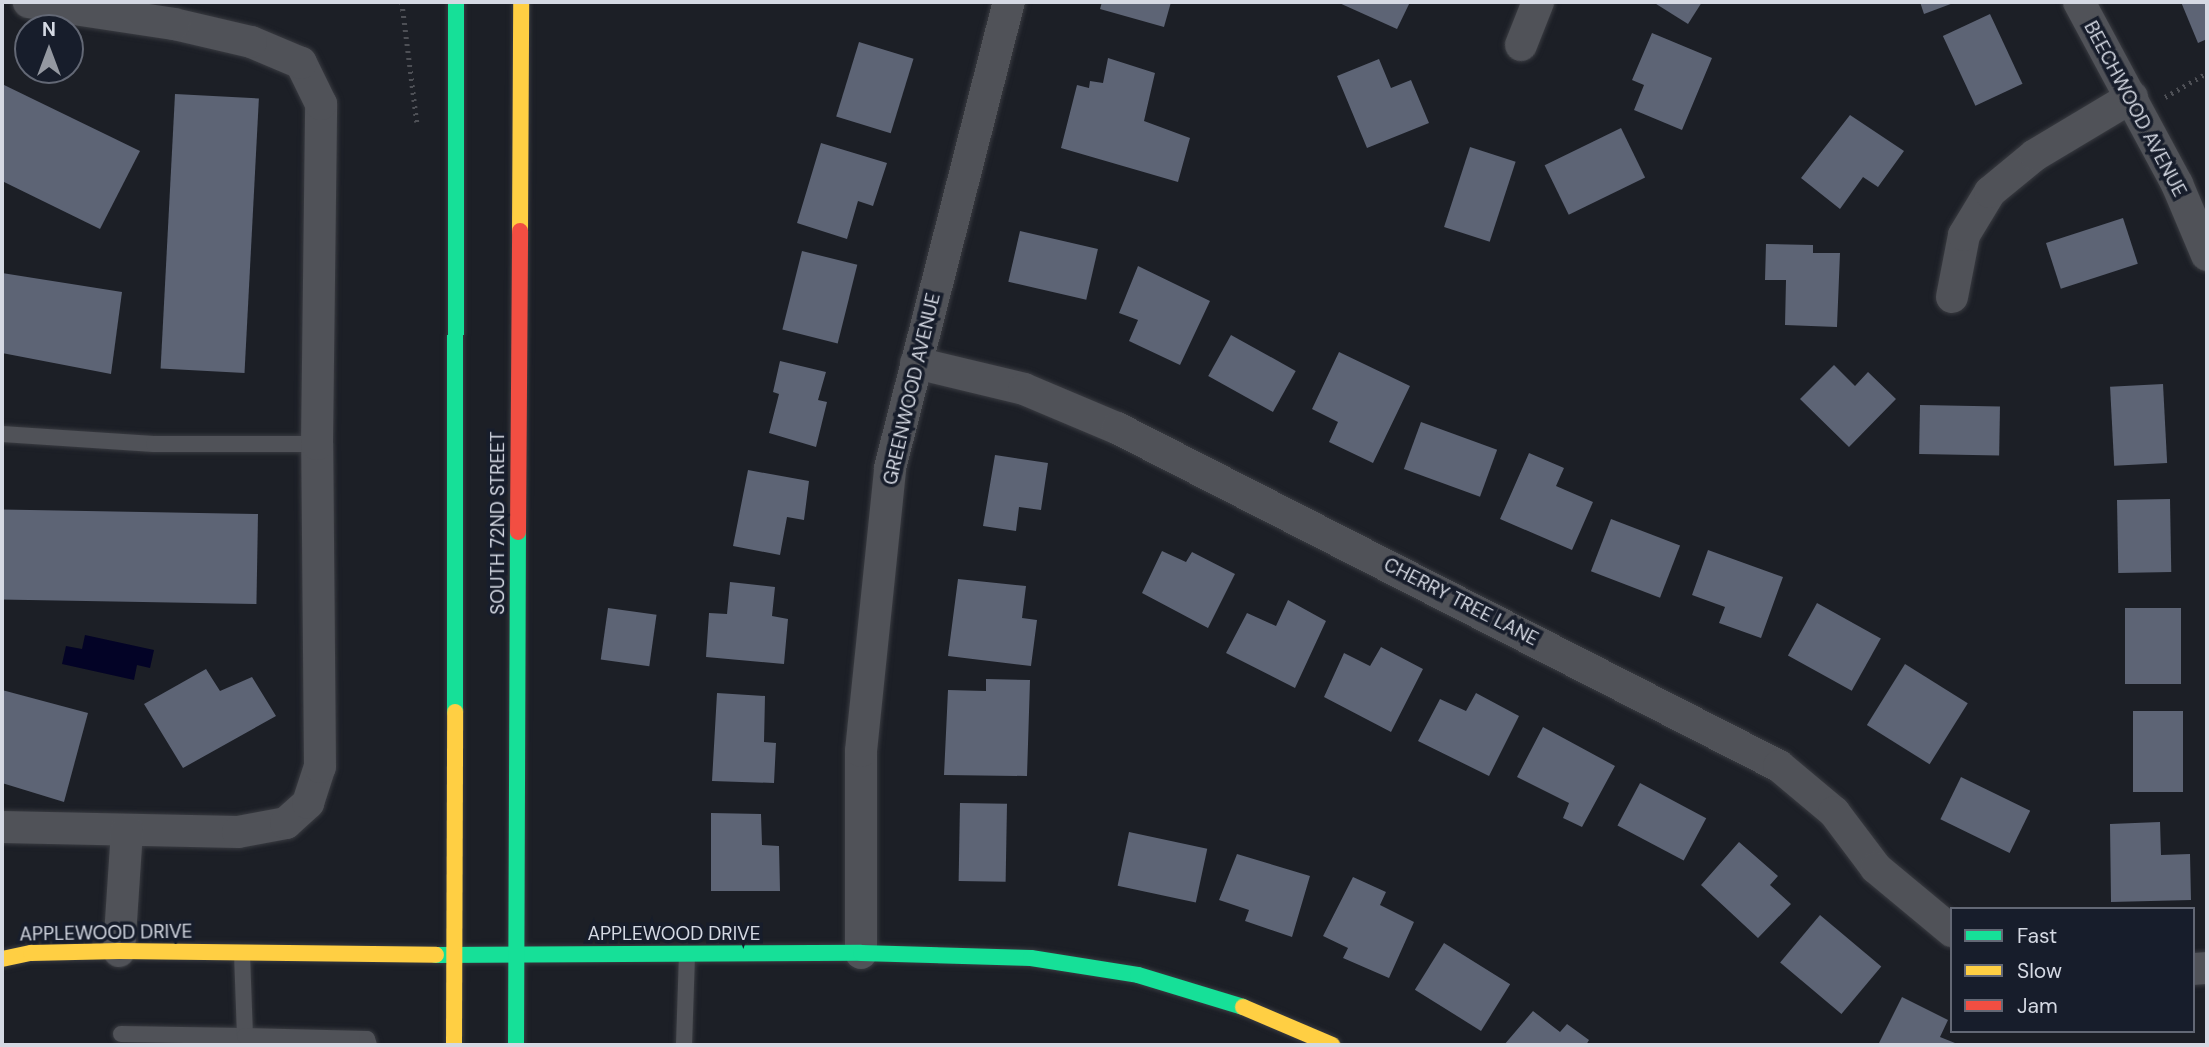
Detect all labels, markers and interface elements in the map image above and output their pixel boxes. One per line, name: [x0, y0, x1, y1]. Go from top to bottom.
north arrow: [14, 14, 84, 84]
text: N: [42, 17, 56, 42]
street label: BEECHWOOD AVENUE: [2079, 17, 2191, 201]
street label: GREENWOOD AVENUE: [879, 291, 945, 487]
street label: SOUTH 72ND STREET: [487, 431, 509, 615]
street label: CHERRY TREE LANE: [1380, 553, 1542, 651]
legend: [1950, 907, 2195, 1033]
street label: APPLEWOOD DRIVE: [19, 920, 193, 946]
text: Fast: [2017, 922, 2057, 950]
street label: APPLEWOOD DRIVE: [587, 923, 761, 945]
text: Slow: [2017, 957, 2062, 985]
text: Jam: [2017, 992, 2058, 1020]

